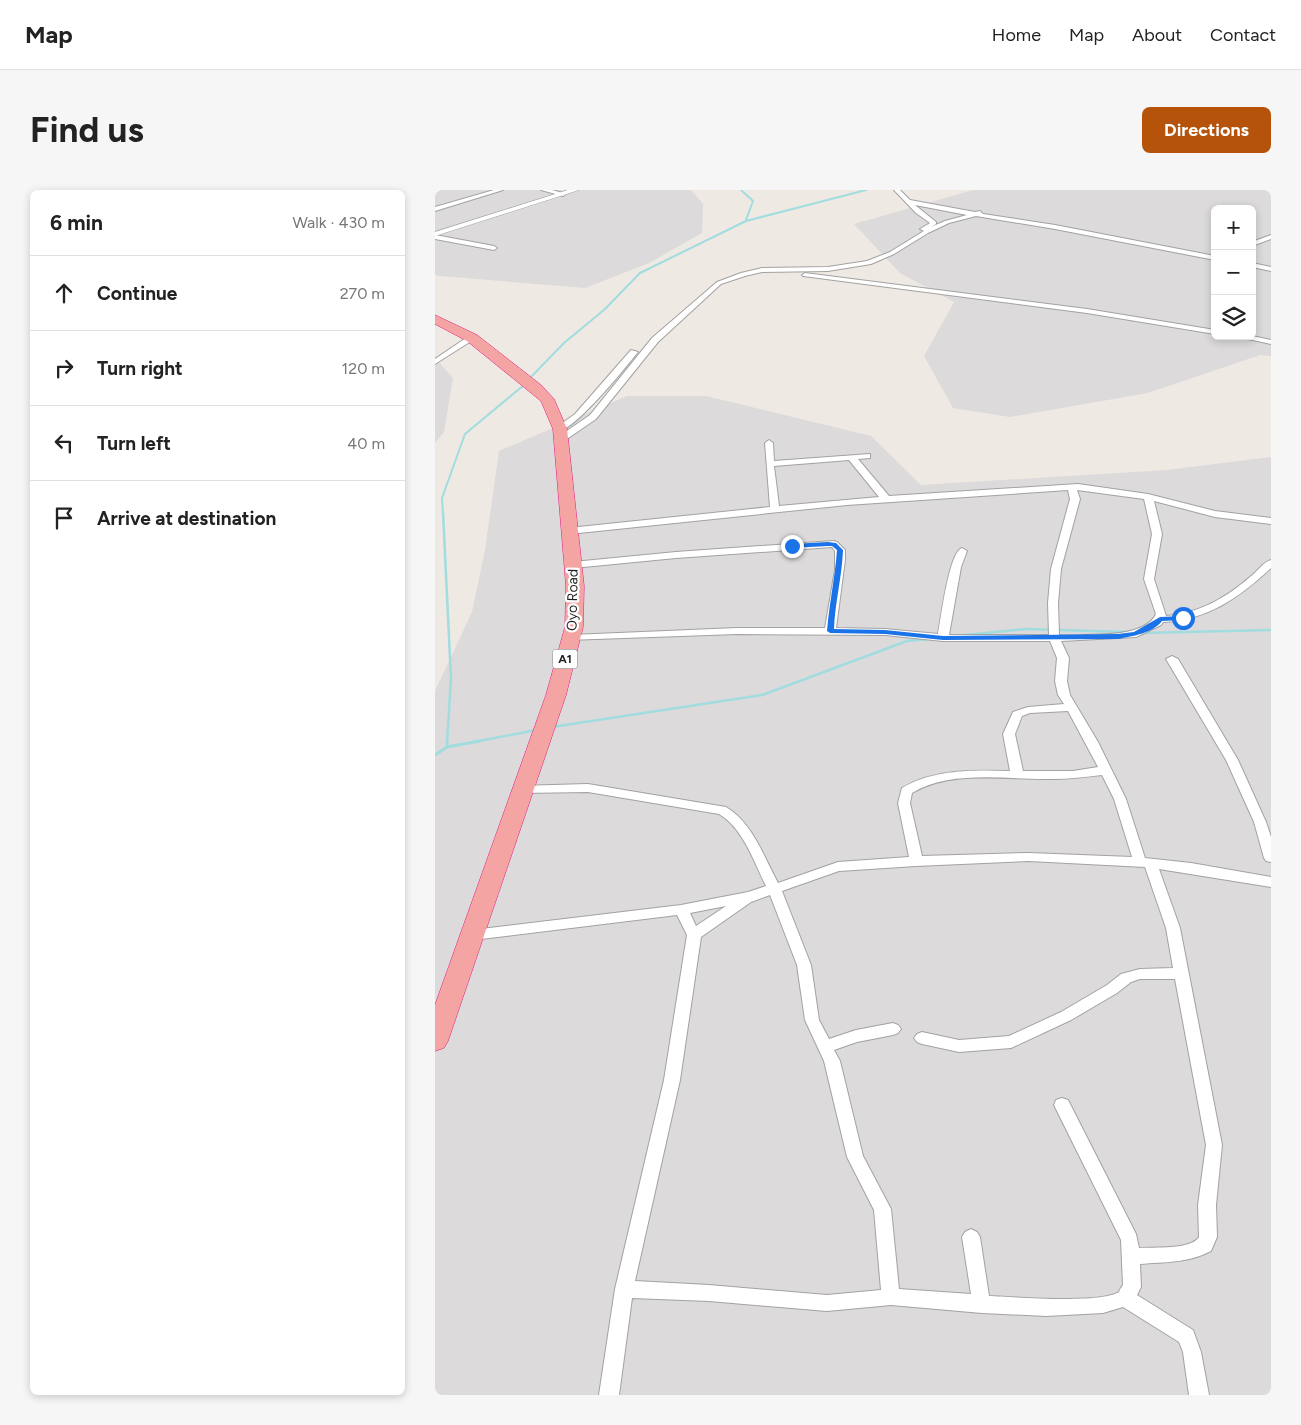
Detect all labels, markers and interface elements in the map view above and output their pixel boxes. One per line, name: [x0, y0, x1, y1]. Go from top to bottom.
text: Map: [25, 20, 73, 49]
text: Home: [992, 24, 1041, 46]
text: Map: [1069, 24, 1104, 46]
text: About: [1132, 24, 1182, 46]
text: Contact: [1210, 24, 1276, 46]
button: Directions: [1142, 107, 1271, 153]
text: Find us: [30, 109, 144, 151]
map controls: [1211, 205, 1256, 340]
button: +: [1211, 205, 1256, 250]
text: 6 min: [50, 210, 103, 235]
text: Walk · 430 m: [292, 213, 385, 232]
button: −: [1211, 250, 1256, 295]
icon: ahead: [50, 279, 78, 307]
text: Continue: [97, 282, 177, 305]
text: 270 m: [340, 284, 385, 303]
button: layers: [1211, 295, 1256, 340]
icon: right: [50, 354, 78, 382]
text: Turn right: [97, 357, 183, 380]
text: 120 m: [342, 359, 385, 378]
icon: left: [50, 429, 78, 457]
text: Turn left: [97, 432, 171, 455]
text: 40 m: [347, 434, 385, 453]
icon: arrive: [50, 504, 78, 532]
text: Arrive at destination: [97, 507, 276, 530]
route end: [781, 535, 804, 558]
street label: Oyo Road: [563, 569, 582, 631]
route start: [1172, 607, 1195, 630]
road number: A1: [553, 649, 577, 668]

